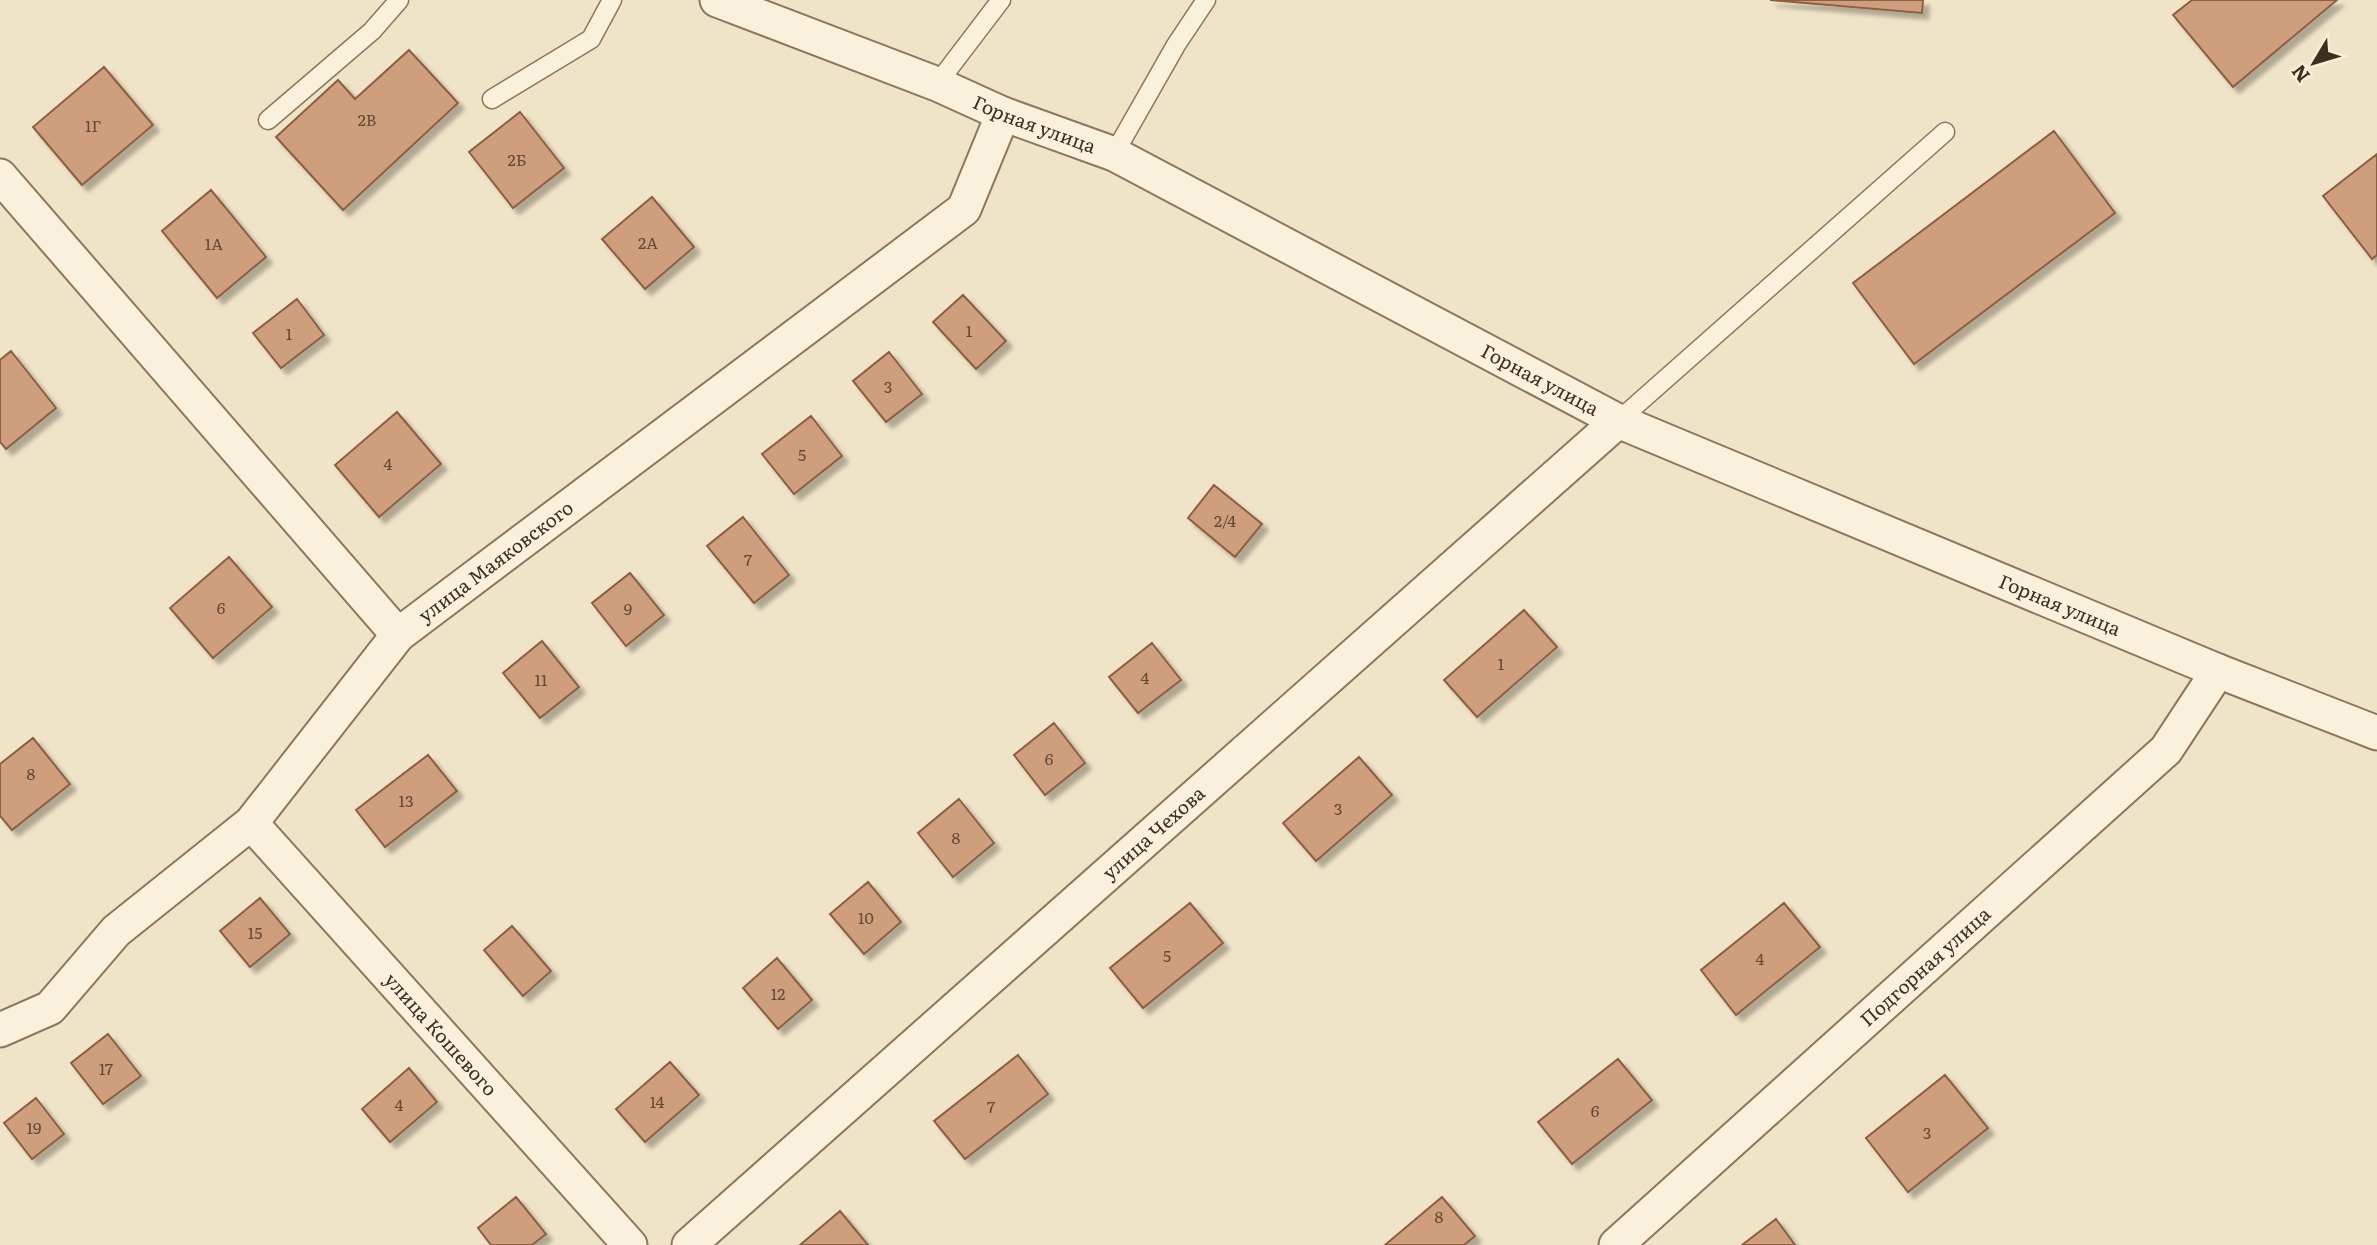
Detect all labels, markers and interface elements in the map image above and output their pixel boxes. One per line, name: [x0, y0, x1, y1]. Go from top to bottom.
north arrow: [2279, 28, 2349, 98]
text: N: [2284, 59, 2316, 89]
street label: Горная улица: [969, 87, 1101, 160]
house number: 2В: [358, 107, 376, 131]
house number: 1Г: [85, 113, 101, 137]
house number: 2Б: [508, 147, 526, 171]
house number: 2А: [638, 230, 658, 254]
house number: 1А: [205, 231, 223, 255]
house number: 1: [966, 318, 973, 342]
house number: 1: [286, 321, 293, 345]
street label: Горная улица: [1477, 336, 1605, 422]
house number: 3: [884, 374, 892, 398]
house number: 5: [798, 442, 806, 466]
house number: 4: [384, 451, 393, 475]
street label: улица Маяковского: [412, 493, 579, 628]
house number: 2/4: [1214, 508, 1236, 532]
house number: 7: [744, 547, 752, 571]
street label: Горная улица: [1995, 566, 2126, 642]
house number: 6: [217, 595, 226, 619]
house number: 9: [624, 596, 632, 620]
house number: 1: [1498, 651, 1505, 675]
house number: 4: [1141, 665, 1150, 689]
house number: 11: [534, 667, 548, 691]
house number: 6: [1045, 746, 1054, 770]
house number: 8: [27, 761, 36, 785]
street label: улица Чехова: [1095, 778, 1211, 886]
house number: 13: [398, 788, 414, 812]
house number: 3: [1334, 796, 1342, 820]
house number: 8: [952, 825, 961, 849]
street label: Подгорная улица: [1853, 899, 1997, 1032]
house number: 10: [858, 905, 874, 929]
house number: 15: [248, 920, 262, 944]
house number: 5: [1163, 943, 1171, 967]
house number: 4: [1756, 946, 1765, 970]
street label: улица Кошевого: [378, 966, 505, 1102]
house number: 12: [771, 981, 785, 1005]
house number: 17: [99, 1056, 113, 1080]
house number: 14: [650, 1089, 665, 1113]
house number: 4: [395, 1092, 404, 1116]
house number: 7: [987, 1094, 995, 1118]
house number: 6: [1591, 1098, 1600, 1122]
house number: 19: [27, 1115, 41, 1139]
house number: 3: [1923, 1120, 1931, 1144]
house number: 8: [1435, 1204, 1444, 1228]

